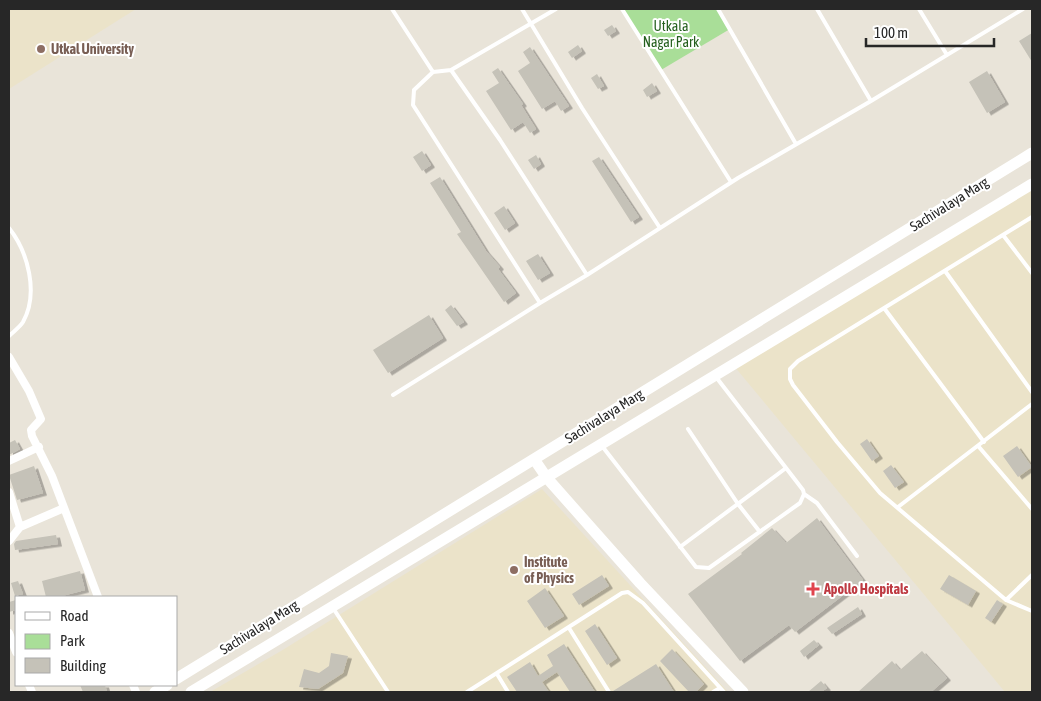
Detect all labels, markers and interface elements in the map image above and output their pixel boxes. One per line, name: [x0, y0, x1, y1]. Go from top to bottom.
scale bar: [866, 15, 994, 47]
park label: Utkala Nagar Park: [643, 18, 699, 50]
text: 100 m: [874, 24, 908, 41]
place label: Utkal University: [51, 41, 134, 57]
marker: Utkal University: [35, 43, 47, 55]
street label: Sachivalaya Marg: [907, 173, 991, 235]
street label: Sachivalaya Marg: [562, 385, 646, 447]
place label: Institute of Physics: [524, 554, 574, 586]
marker: Institute of Physics: [508, 564, 520, 576]
place label: Apollo Hospitals: [823, 581, 909, 597]
marker: Apollo Hospitals: [806, 582, 820, 596]
legend: [15, 596, 178, 686]
street label: Sachivalaya Marg: [217, 596, 301, 658]
text: Road: [60, 607, 89, 624]
text: Park: [60, 632, 85, 649]
text: Building: [60, 657, 106, 674]

